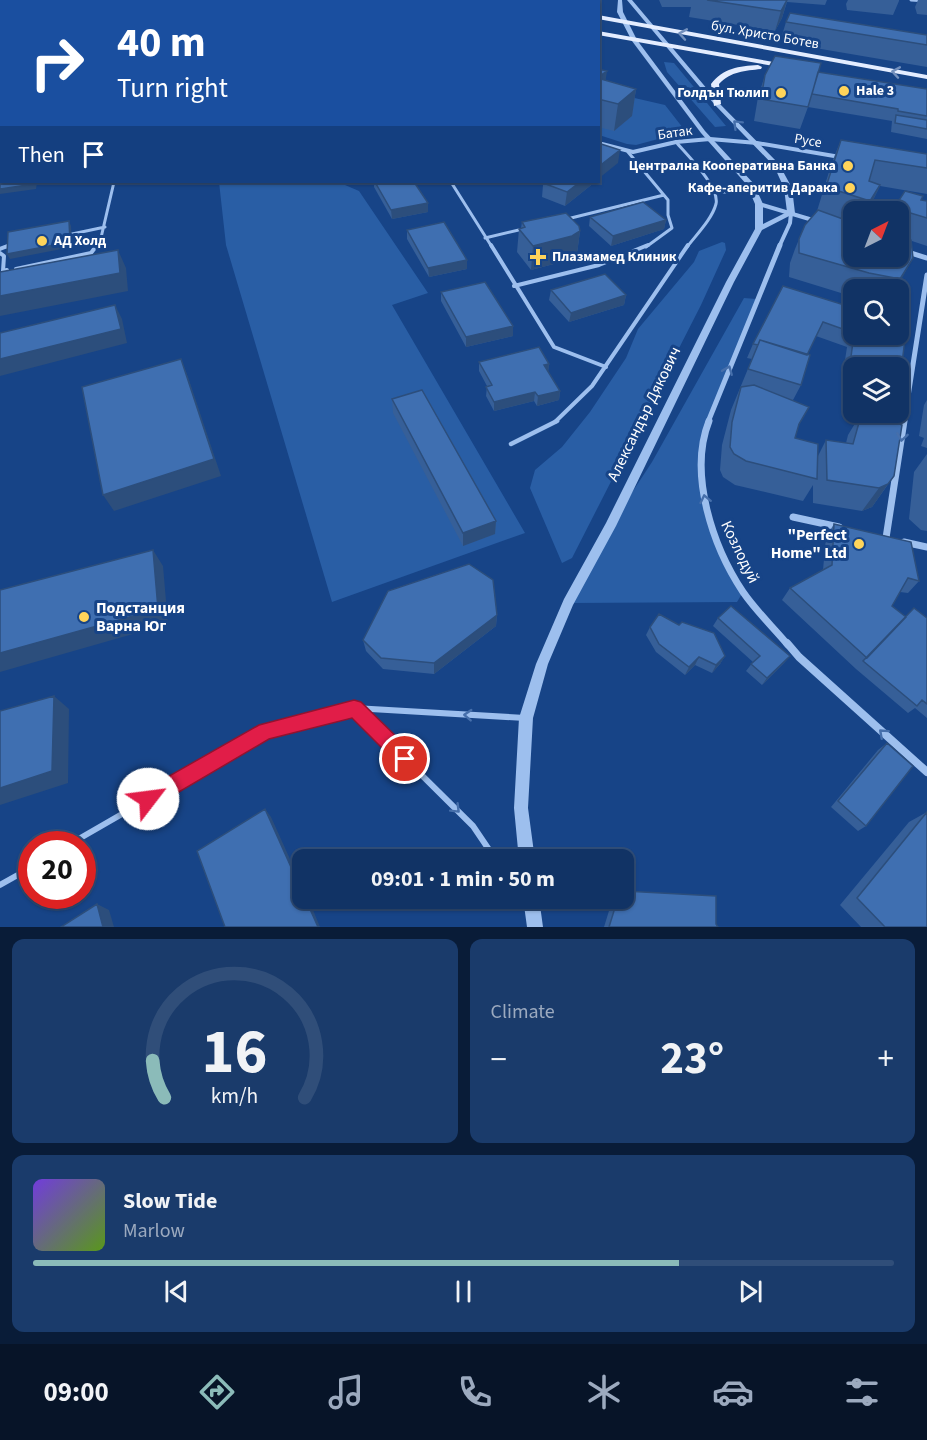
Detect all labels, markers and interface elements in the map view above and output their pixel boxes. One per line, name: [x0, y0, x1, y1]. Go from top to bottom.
text: 40 m: [117, 13, 206, 73]
street label: бул. Христо Ботев: [709, 16, 821, 54]
icon: right: [18, 24, 96, 102]
one-way arrow: [678, 28, 688, 40]
one-way arrow: [891, 66, 900, 78]
text: Turn right: [117, 69, 228, 108]
place label: Hale 3: [856, 81, 894, 101]
place label: Голдън Тюлип: [677, 83, 769, 103]
marker: Hale 3: [837, 84, 851, 98]
marker: Голдън Тюлип: [774, 86, 788, 100]
one-way arrow: [733, 120, 743, 131]
street label: Батак: [656, 121, 694, 145]
street label: Русе: [793, 129, 823, 153]
icon: arrive: [77, 138, 110, 171]
text: Then: [18, 139, 65, 171]
place label: Централна Кооперативна Банка: [629, 156, 836, 176]
marker: Централна Кооперативна Банка: [841, 159, 855, 173]
place label: Кафе-аперитив Дарака: [688, 178, 838, 198]
marker: Кафе-аперитив Дарака: [843, 181, 857, 195]
north arrow: [843, 201, 909, 267]
map controls: [843, 201, 909, 423]
place label: АД Холд: [53, 231, 107, 251]
marker: АД Холд: [35, 234, 49, 248]
place label: Плазмамед Клиник: [552, 247, 677, 267]
marker: Плазмамед Клиник: [529, 248, 547, 266]
button: search: [843, 279, 909, 345]
street label: Александър Дякович: [602, 343, 686, 485]
button: layers: [843, 357, 909, 423]
one-way arrow: [721, 366, 733, 377]
one-way arrow: [896, 432, 908, 442]
one-way arrow: [699, 495, 712, 505]
street label: Козлодуй: [715, 517, 765, 587]
place label: "Perfect Home" Ltd: [771, 524, 847, 564]
marker: "Perfect Home" Ltd: [852, 537, 866, 551]
place label: Подстанция Варна Юг: [96, 597, 185, 637]
marker: Подстанция Варна Юг: [77, 610, 91, 624]
one-way arrow: [463, 708, 472, 721]
one-way arrow: [880, 729, 890, 740]
pin: [379, 733, 430, 784]
icon: arrive: [388, 742, 421, 775]
position arrow: [116, 767, 180, 831]
one-way arrow: [448, 801, 459, 812]
speed limit sign: 20: [18, 831, 96, 909]
text: 09:01 · 1 min · 50 m: [371, 863, 555, 895]
text: Climate: [491, 998, 555, 1026]
text: 16: [202, 1008, 268, 1097]
text: 23°: [660, 1027, 724, 1091]
text: −: [491, 1036, 507, 1083]
text: +: [878, 1036, 894, 1083]
text: km/h: [211, 1081, 259, 1112]
text: Slow Tide: [123, 1185, 217, 1217]
text: Marlow: [123, 1217, 185, 1245]
icon: previous: [160, 1275, 193, 1308]
icon: pause: [447, 1275, 480, 1308]
icon: next: [734, 1275, 767, 1308]
icon: directions: [196, 1371, 238, 1413]
icon: music: [325, 1371, 367, 1413]
icon: phone: [454, 1371, 496, 1413]
icon: climate: [583, 1371, 625, 1413]
icon: car: [712, 1371, 754, 1413]
icon: filters: [841, 1371, 883, 1413]
text: 09:00: [44, 1373, 109, 1412]

